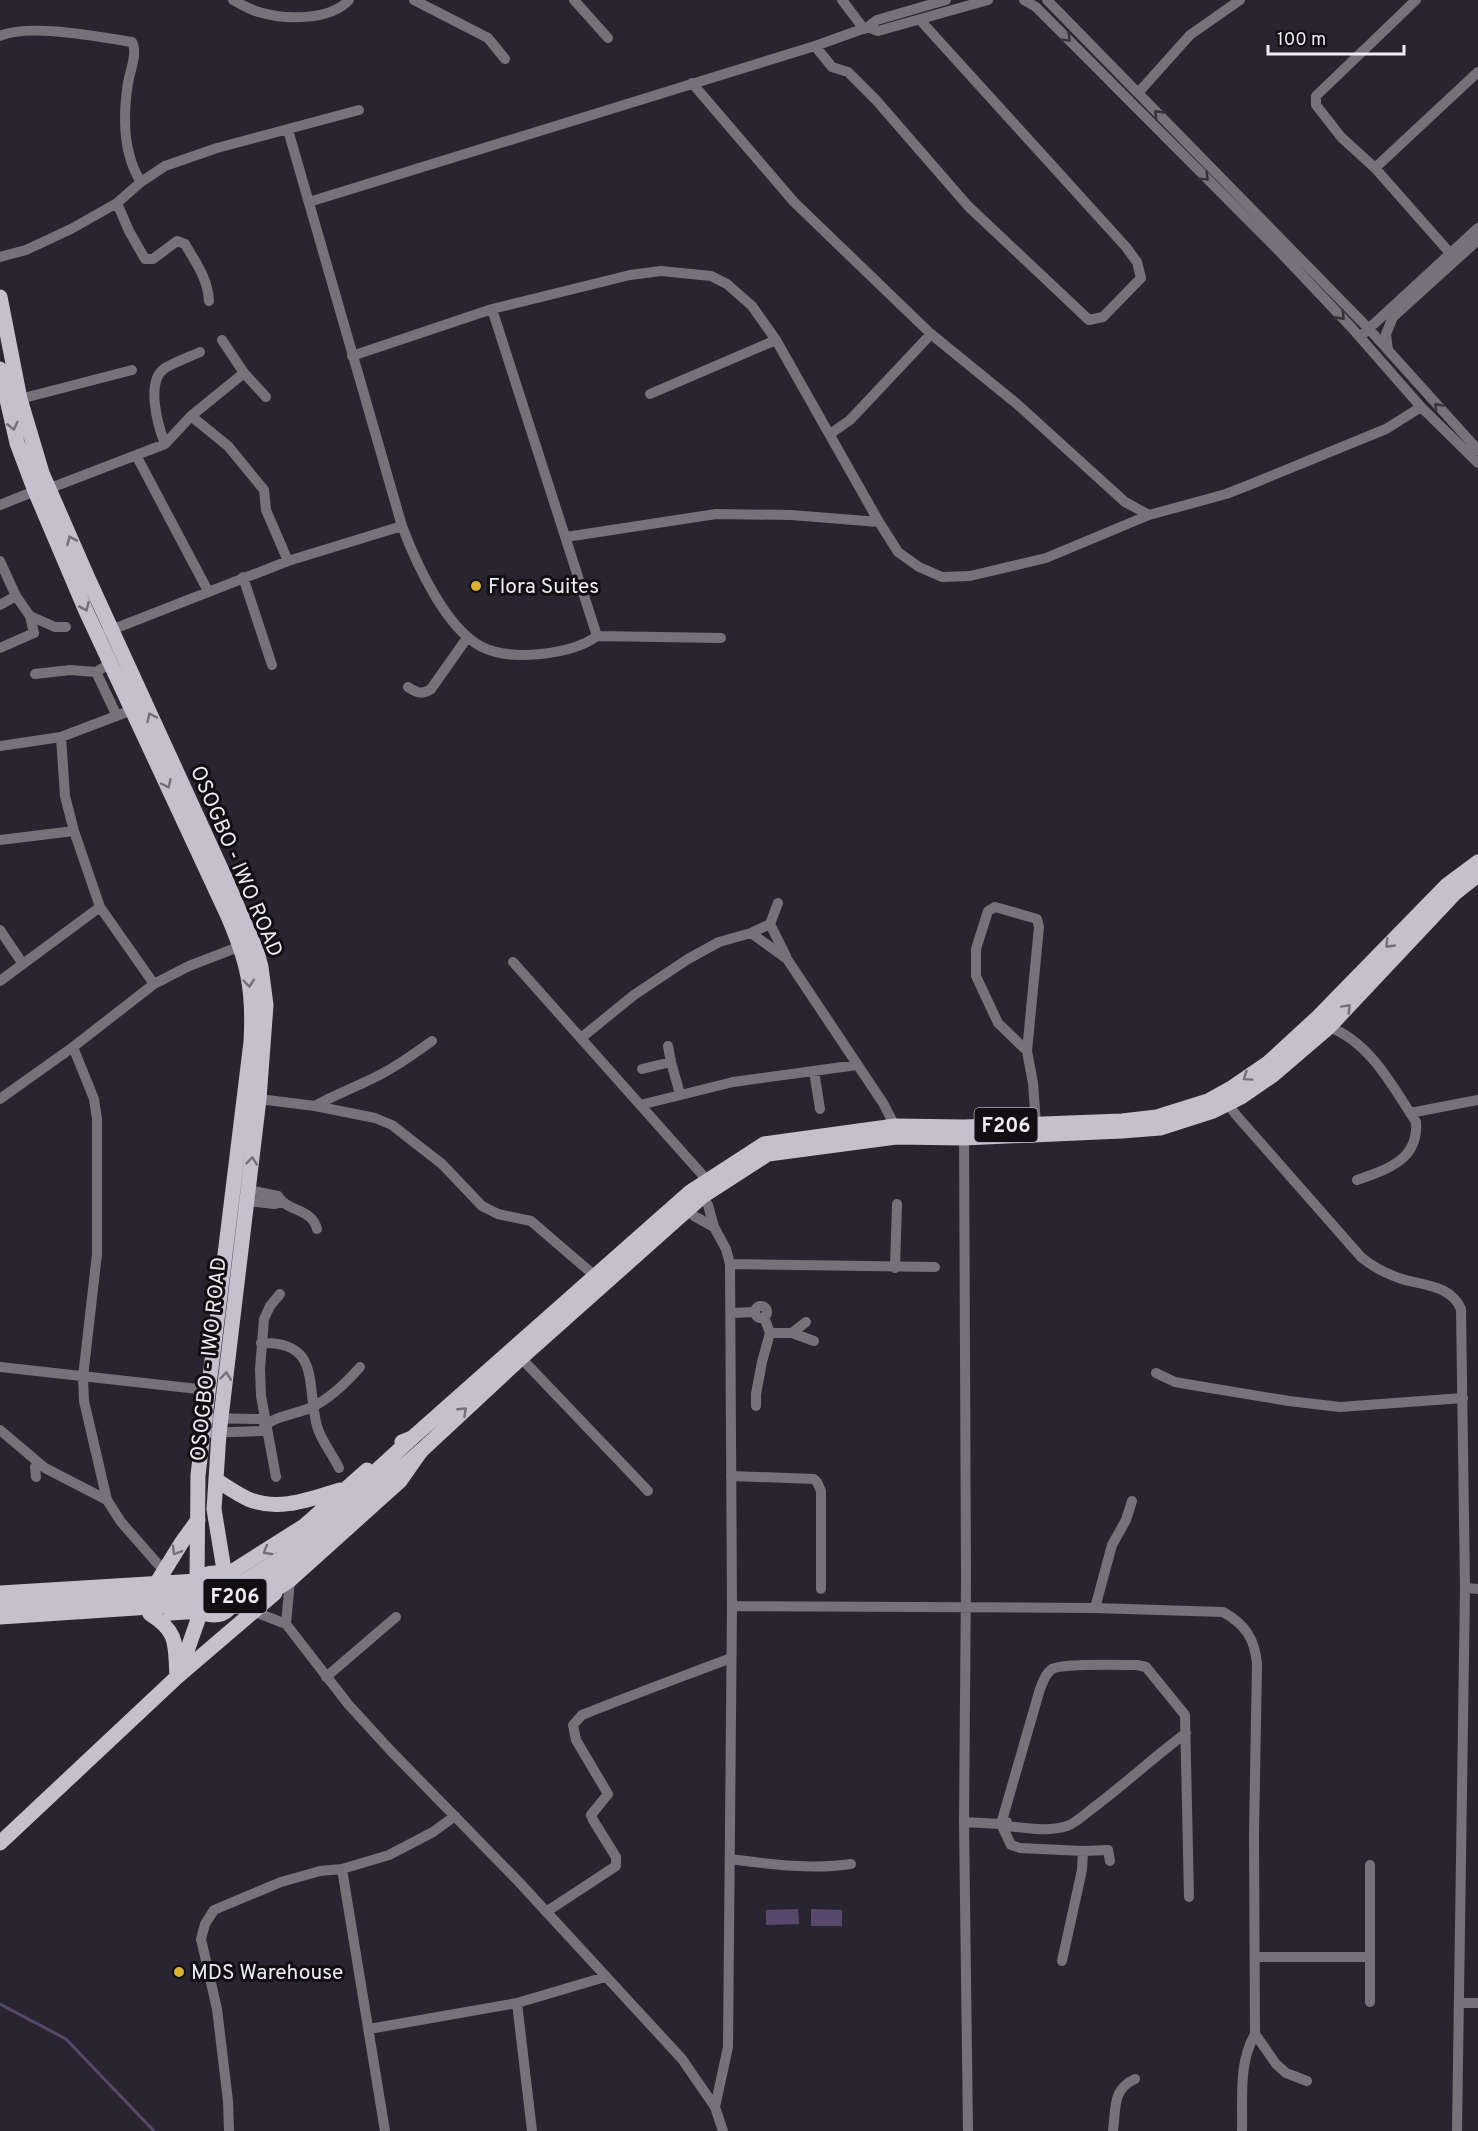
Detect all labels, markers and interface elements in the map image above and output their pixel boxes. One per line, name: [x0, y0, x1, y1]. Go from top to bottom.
scale bar: [1268, 18, 1404, 56]
text: 100 m: [1277, 29, 1326, 52]
one-way arrow: [1060, 31, 1071, 42]
one-way arrow: [1155, 111, 1166, 122]
one-way arrow: [1198, 170, 1208, 181]
one-way arrow: [1334, 310, 1345, 320]
one-way arrow: [1434, 403, 1445, 413]
one-way arrow: [6, 421, 19, 431]
one-way arrow: [66, 535, 78, 546]
place label: Flora Suites: [488, 574, 599, 601]
marker: Flora Suites: [469, 579, 483, 593]
one-way arrow: [78, 601, 90, 612]
one-way arrow: [147, 713, 159, 724]
street label: OSOGBO - IWO ROAD: [183, 762, 288, 961]
one-way arrow: [159, 778, 171, 789]
one-way arrow: [1386, 937, 1397, 948]
one-way arrow: [242, 978, 255, 988]
one-way arrow: [1340, 1004, 1351, 1015]
one-way arrow: [1243, 1070, 1254, 1081]
road number: F206: [974, 1108, 1038, 1142]
one-way arrow: [245, 1157, 258, 1166]
street label: OSOGBO - IWO ROAD: [185, 1256, 234, 1463]
one-way arrow: [220, 1371, 232, 1380]
one-way arrow: [457, 1407, 467, 1418]
one-way arrow: [263, 1543, 273, 1555]
one-way arrow: [172, 1545, 183, 1555]
road number: F206: [204, 1579, 266, 1613]
place label: MDS Warehouse: [191, 1960, 343, 1987]
marker: MDS Warehouse: [172, 1965, 186, 1979]

